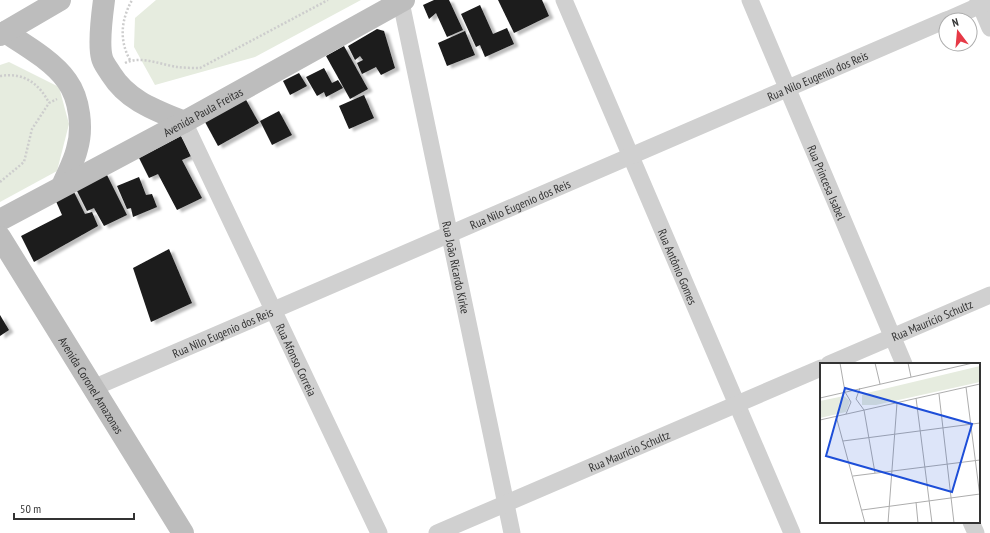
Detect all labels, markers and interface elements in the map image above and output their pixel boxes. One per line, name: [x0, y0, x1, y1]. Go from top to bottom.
north arrow: [938, 12, 978, 52]
text: N: [950, 15, 960, 30]
street label: Rua Nilo Eugenio dos Reis: [765, 47, 870, 104]
street label: Avenida Paula Freitas: [160, 83, 245, 139]
street label: Rua Princesa Isabel: [805, 143, 850, 222]
street label: Rua Nilo Eugenio dos Reis: [467, 176, 573, 232]
street label: Rua João Ricardo Kirke: [439, 220, 473, 315]
street label: Rua Antônio Gomes: [655, 226, 701, 307]
street label: Rua Maurício Schultz: [889, 296, 975, 344]
street label: Rua Nilo Eugenio dos Reis: [170, 304, 275, 360]
street label: Rua Afonso Correia: [273, 321, 320, 398]
street label: Avenida Coronel Amazonas: [56, 334, 127, 436]
inset map: [820, 363, 980, 523]
street label: Rua Maurício Schultz: [586, 426, 672, 475]
scale bar: [14, 495, 134, 521]
text: 50 m: [20, 501, 41, 516]

